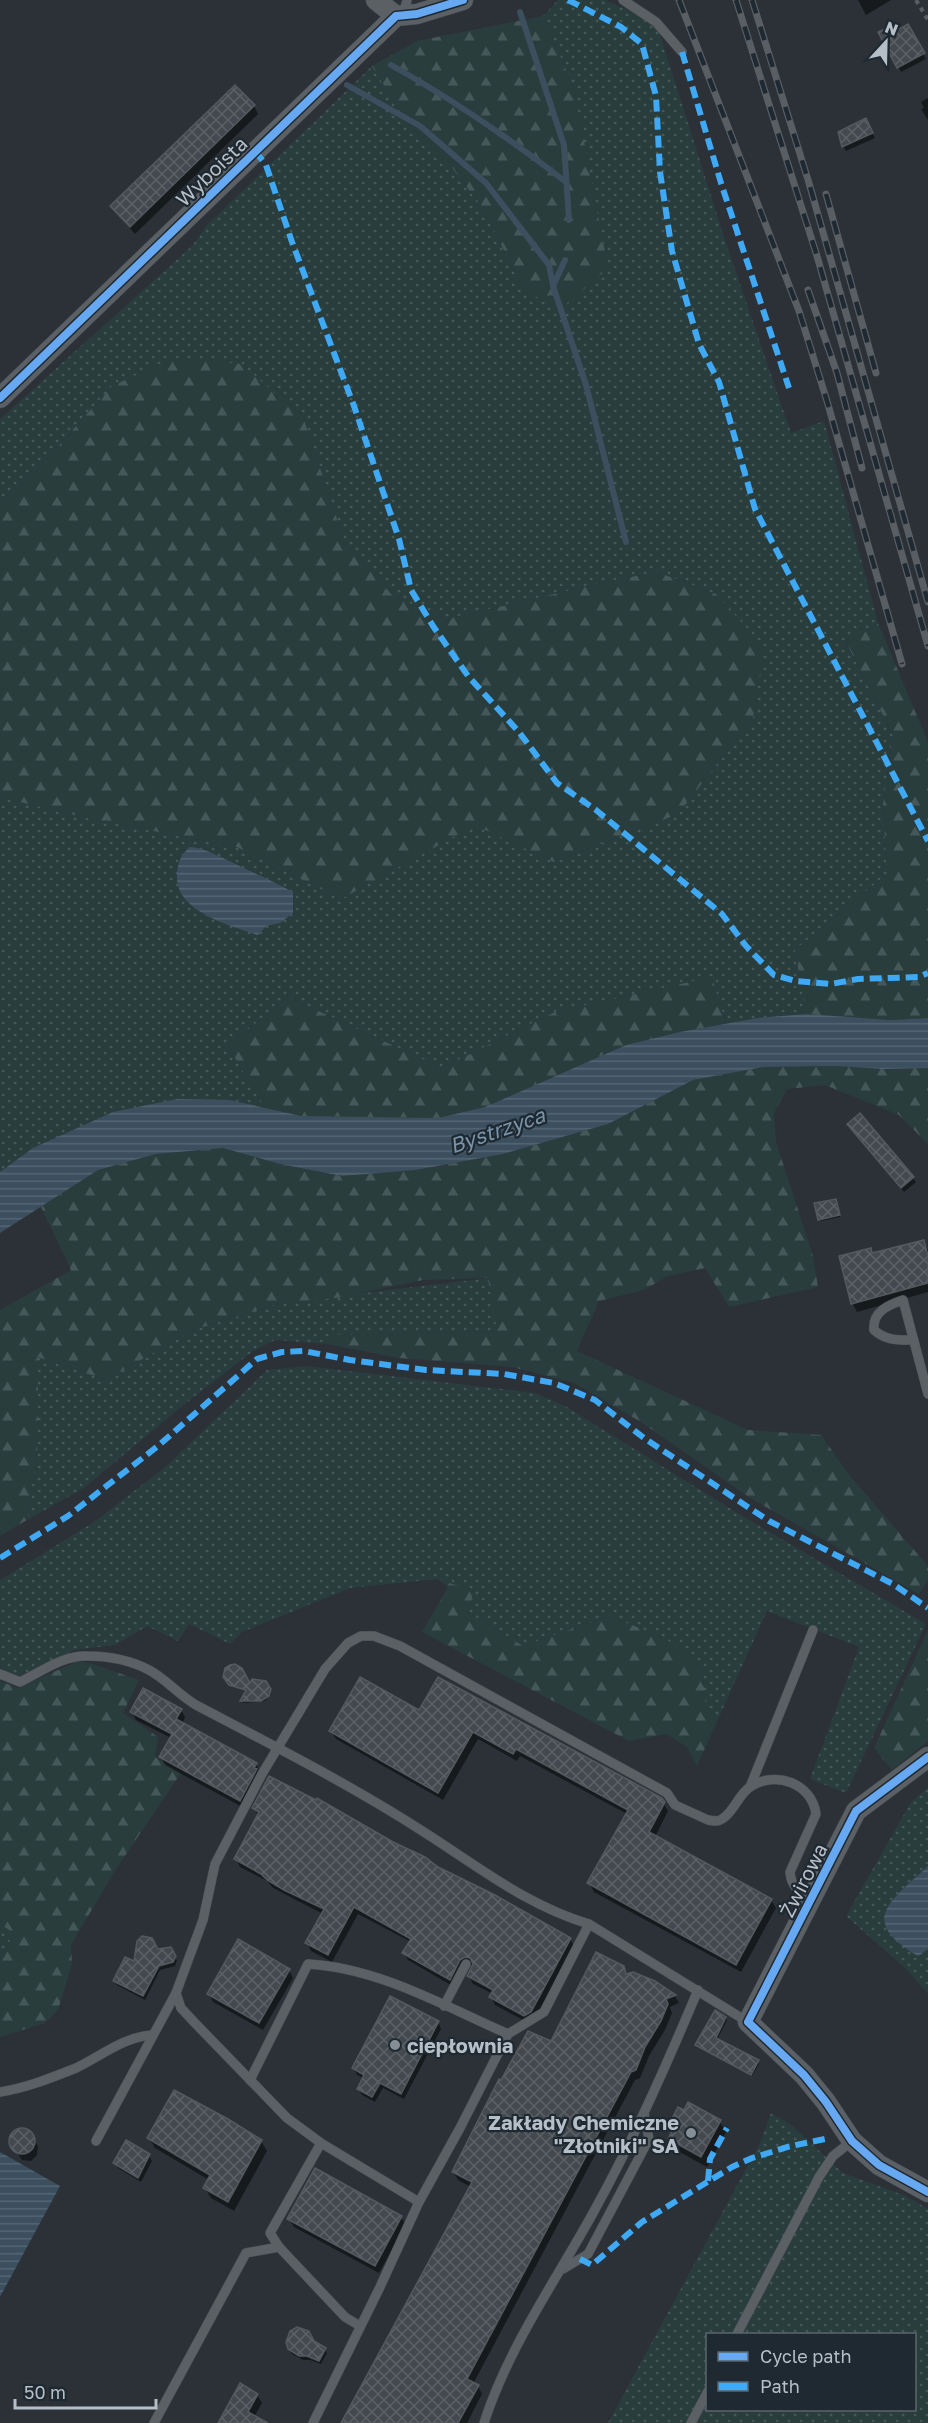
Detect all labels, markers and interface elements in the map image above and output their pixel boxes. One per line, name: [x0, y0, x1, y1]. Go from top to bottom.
north arrow: [856, 12, 916, 72]
text: N: [882, 17, 901, 40]
street label: Wyboista: [170, 131, 252, 211]
water label: Bystrzyca: [446, 1101, 549, 1158]
street label: Żwirowa: [774, 1839, 832, 1921]
place label: ciepłownia: [407, 2033, 513, 2057]
marker: ciepłownia: [388, 2038, 402, 2052]
place label: Zakłady Chemiczne "Złotniki" SA: [488, 2110, 679, 2157]
marker: Zakłady Chemiczne "Złotniki" SA: [684, 2126, 698, 2140]
legend: [706, 2333, 916, 2411]
text: Cycle path: [760, 2345, 852, 2367]
scale bar: [15, 2372, 156, 2410]
text: Path: [760, 2375, 800, 2397]
text: 50 m: [24, 2381, 66, 2403]

